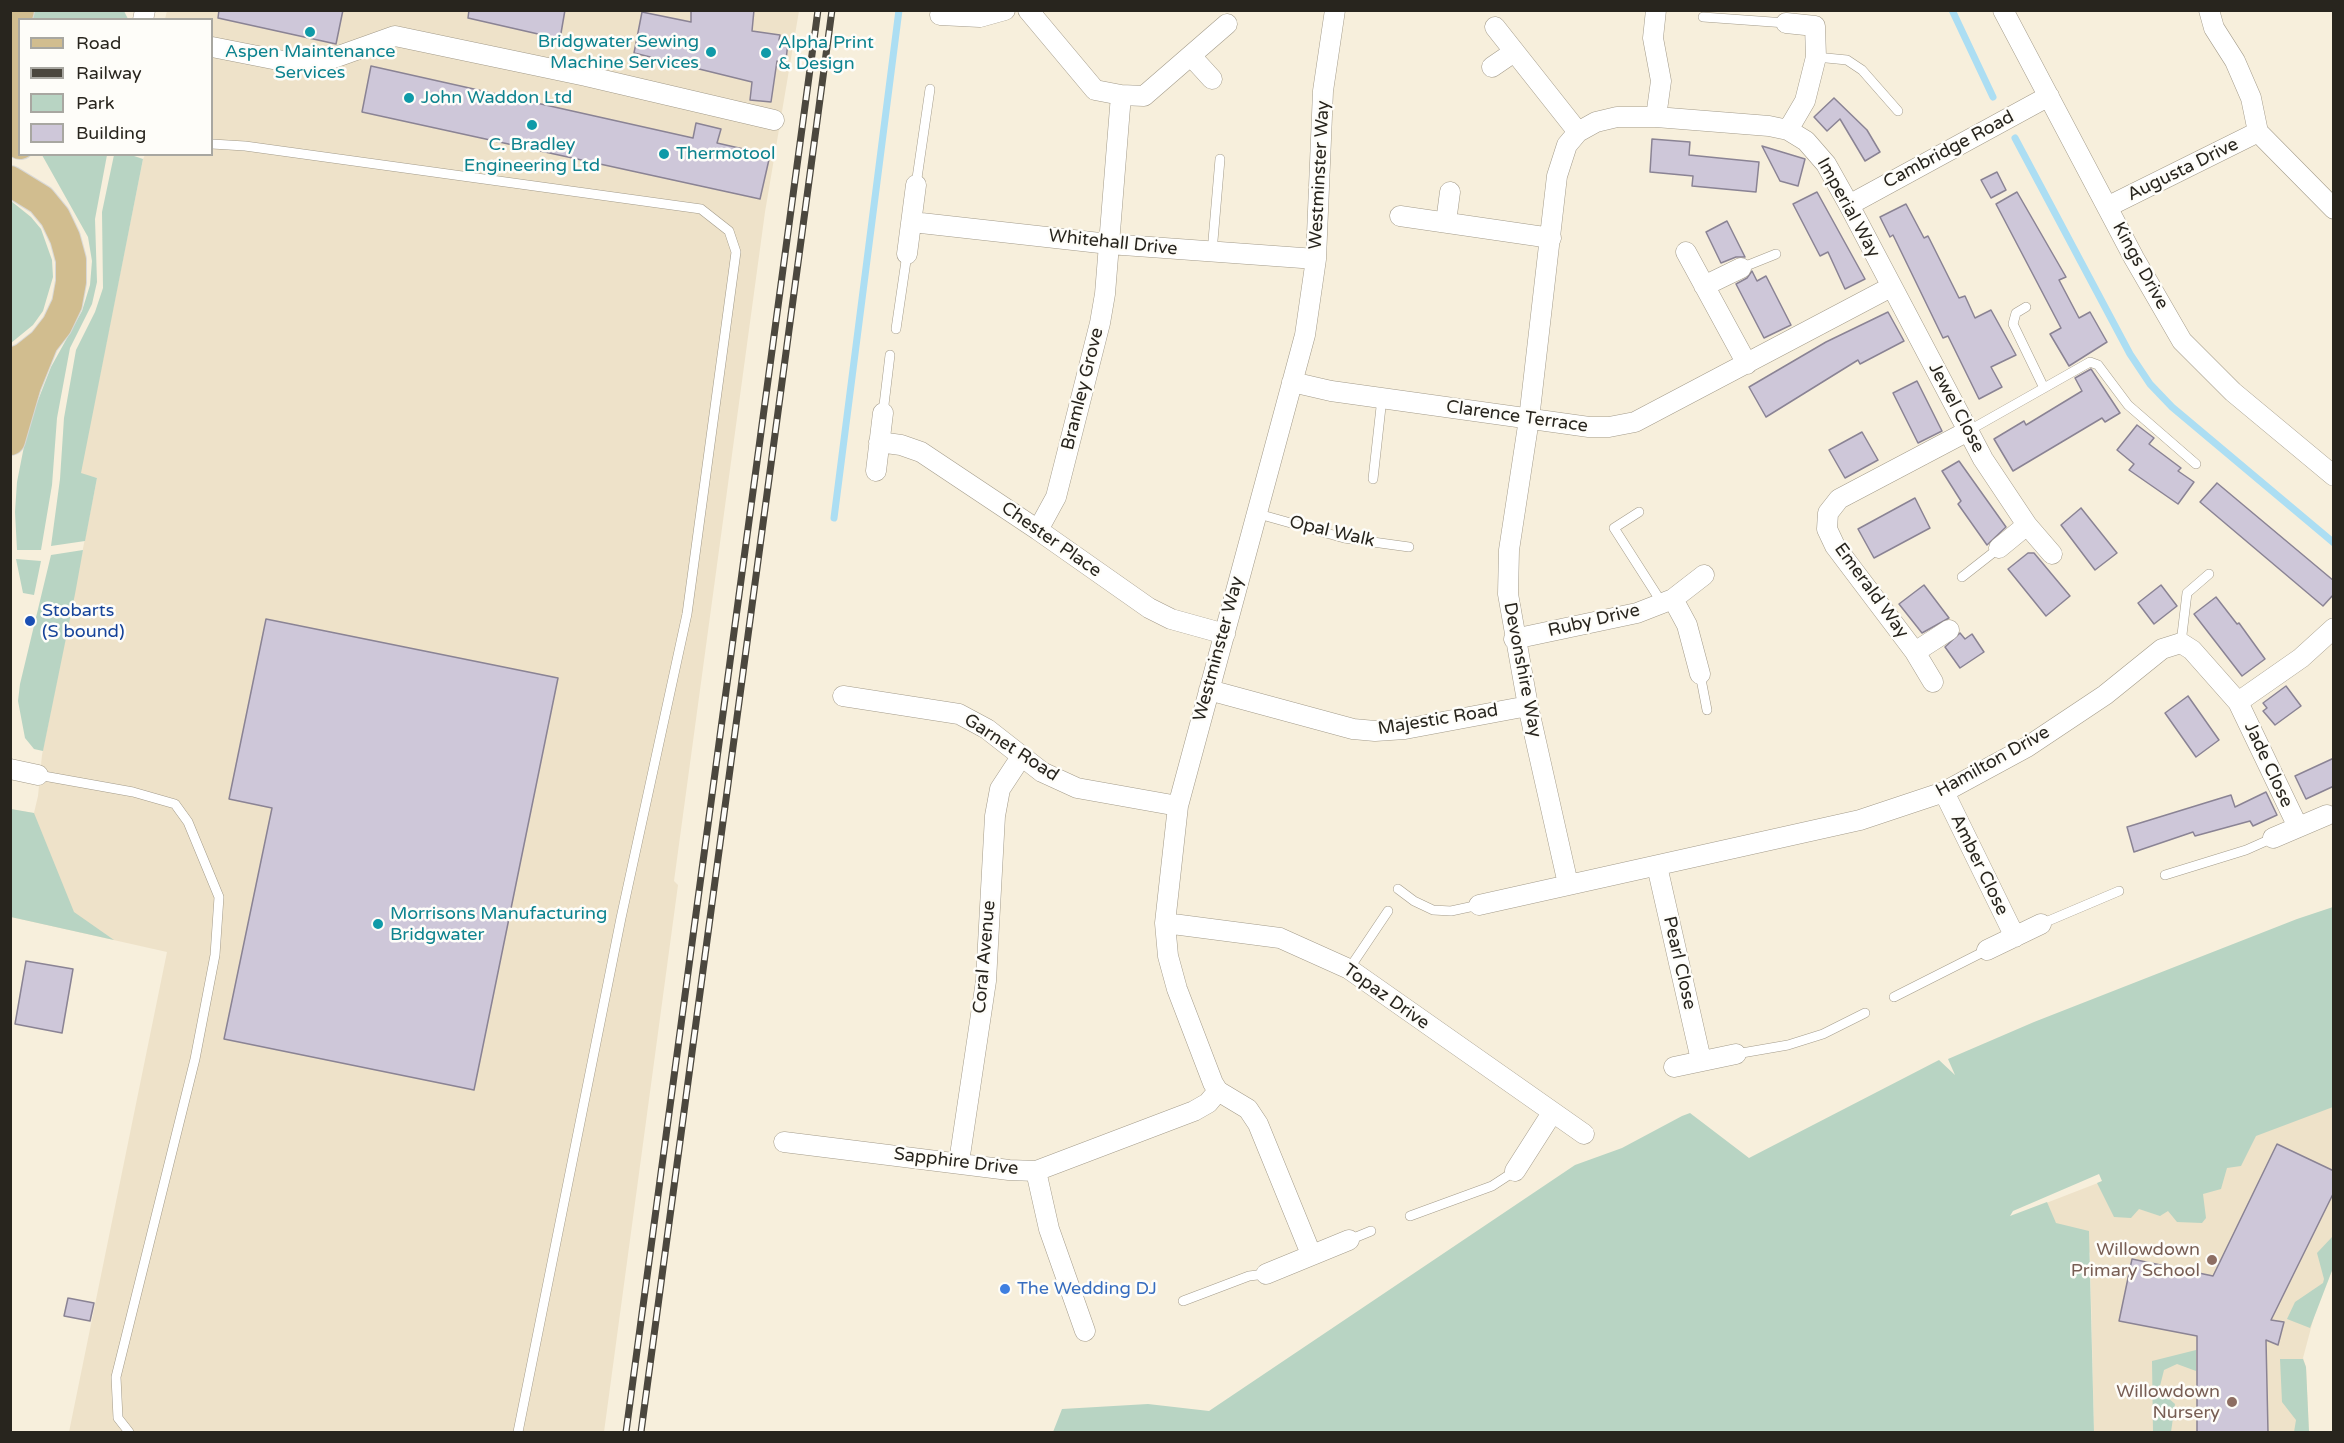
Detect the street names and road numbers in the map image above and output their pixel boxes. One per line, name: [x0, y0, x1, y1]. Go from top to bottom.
street label: Westminster Way: [1305, 100, 1335, 250]
street label: Cambridge Road: [1880, 106, 2018, 194]
street label: Augusta Drive: [2124, 134, 2242, 206]
street label: Imperial Way: [1812, 154, 1884, 262]
street label: Kings Drive: [2107, 219, 2173, 313]
street label: Whitehall Drive: [1047, 225, 1179, 261]
street label: Bramley Grove: [1057, 326, 1109, 452]
street label: Jewel Close: [1923, 359, 1989, 457]
street label: Clarence Terrace: [1445, 396, 1589, 438]
street label: Chester Place: [997, 498, 1105, 582]
street label: Opal Walk: [1287, 512, 1377, 552]
street label: Emerald Way: [1829, 539, 1913, 643]
street label: Westminster Way: [1189, 574, 1249, 724]
street label: Ruby Drive: [1546, 600, 1642, 642]
street label: Devonshire Way: [1498, 601, 1546, 739]
street label: Majestic Road: [1376, 700, 1500, 740]
street label: Garnet Road: [960, 709, 1062, 787]
street label: Jade Close: [2239, 719, 2297, 811]
street label: Hamilton Drive: [1932, 722, 2054, 802]
street label: Amber Close: [1945, 811, 2013, 919]
street label: Coral Avenue: [969, 899, 1001, 1015]
street label: Pearl Close: [1658, 914, 1700, 1012]
street label: Topaz Drive: [1339, 959, 1433, 1035]
street label: Sapphire Drive: [893, 1144, 1019, 1180]

